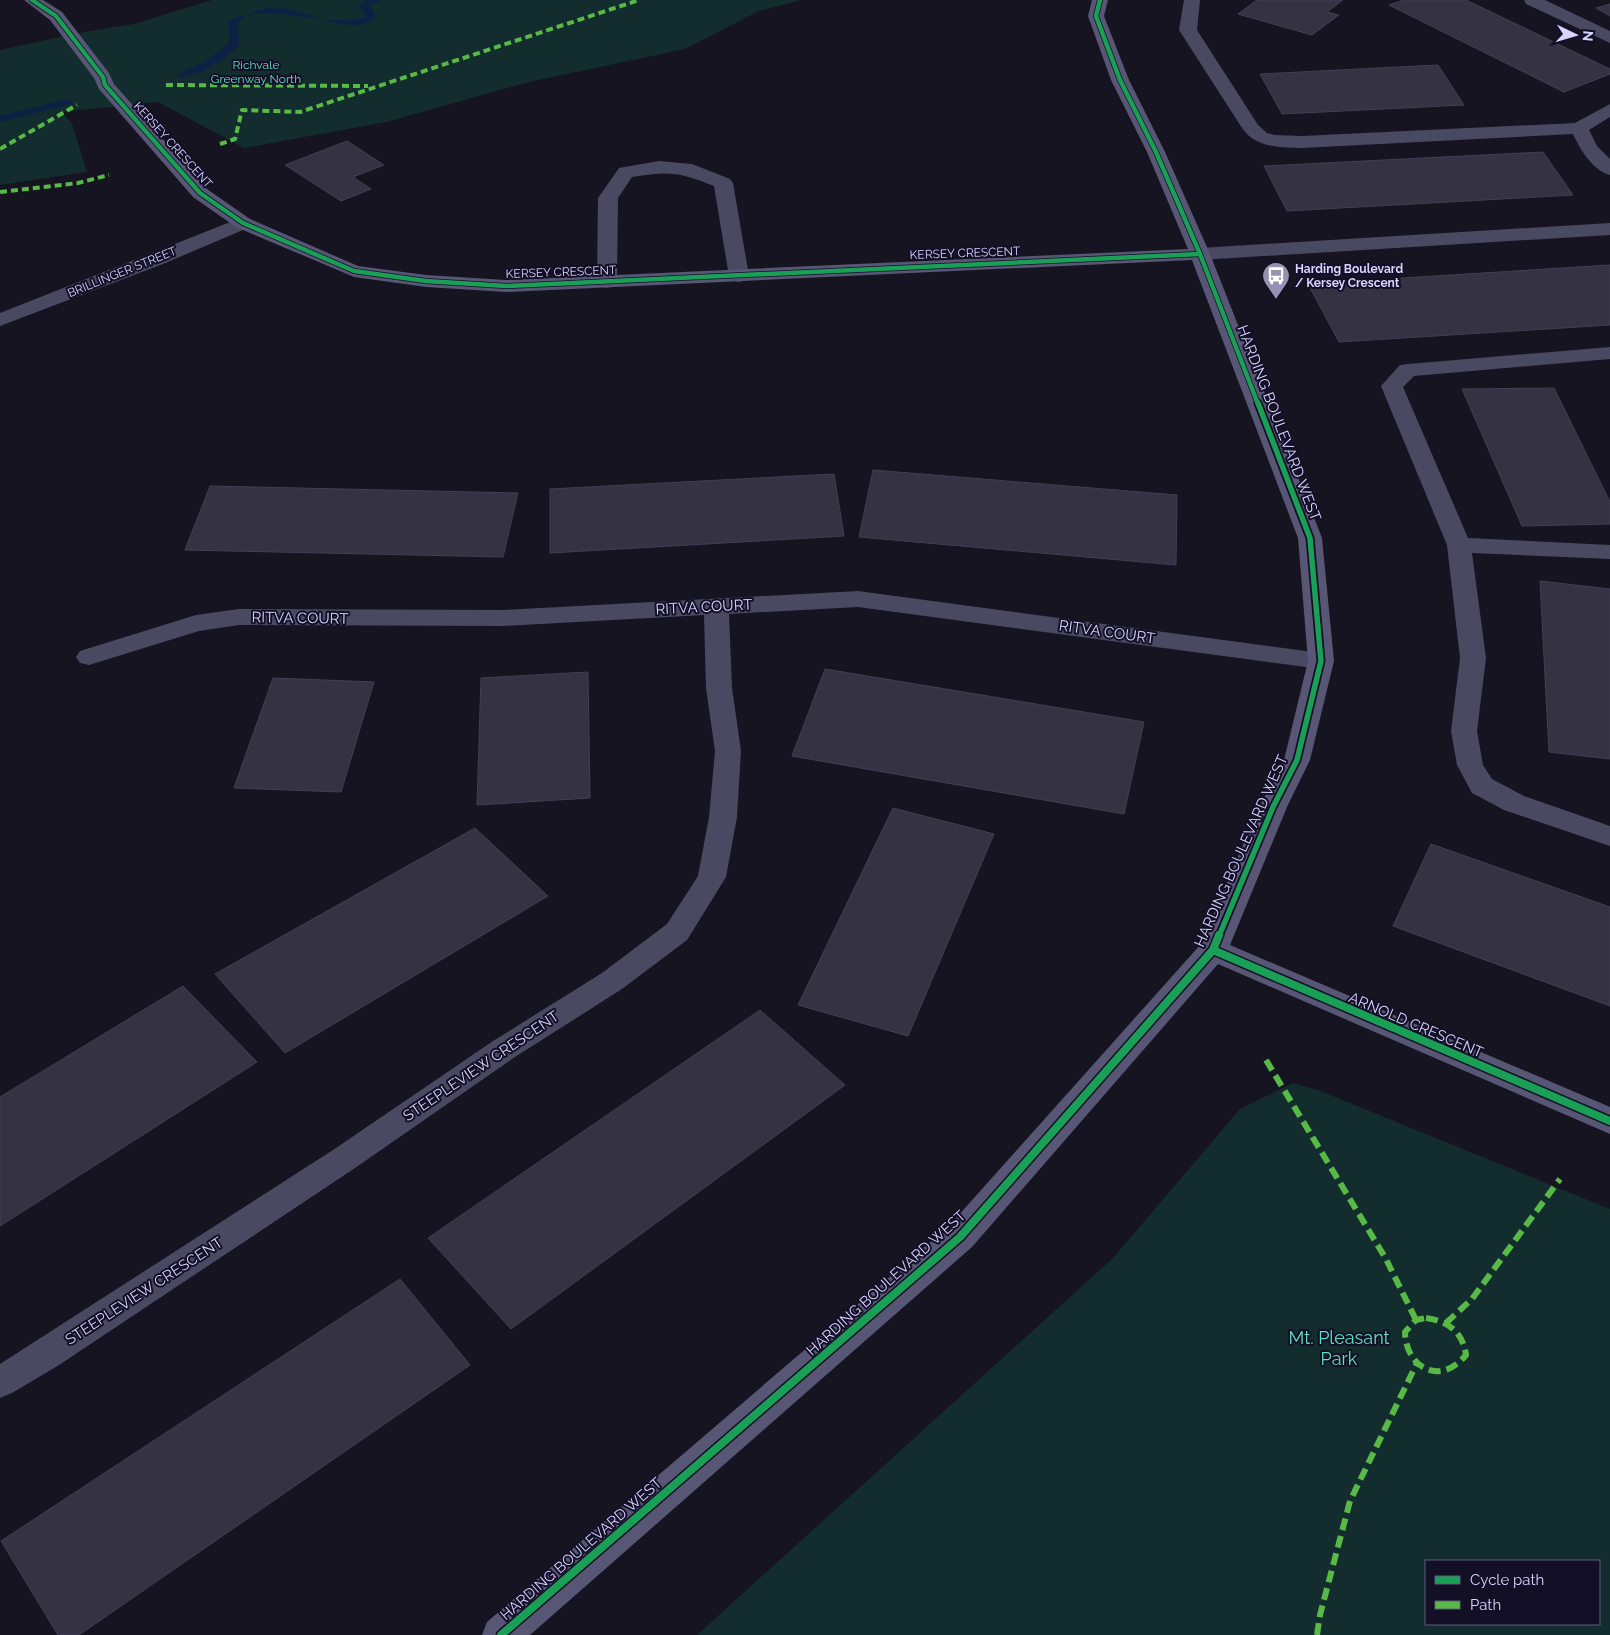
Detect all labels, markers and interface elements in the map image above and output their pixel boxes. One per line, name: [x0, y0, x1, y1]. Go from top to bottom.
north arrow: [1550, 10, 1600, 60]
text: N: [1580, 30, 1596, 42]
park label: Richvale Greenway North: [211, 58, 301, 86]
street label: KERSEY CRESCENT: [131, 99, 216, 191]
street label: BRILLINGER STREET: [66, 243, 179, 300]
street label: KERSEY CRESCENT: [909, 244, 1021, 262]
bus stop icon: Harding Boulevard / Kersey Crescent: [1261, 261, 1291, 300]
place label: Harding Boulevard / Kersey Crescent: [1295, 262, 1403, 290]
street label: KERSEY CRESCENT: [505, 263, 617, 281]
street label: HARDING BOULEVARD WEST: [1233, 323, 1325, 523]
street label: RITVA COURT: [655, 595, 753, 619]
street label: RITVA COURT: [251, 608, 349, 628]
street label: RITVA COURT: [1058, 616, 1156, 648]
street label: HARDING BOULEVARD WEST: [1190, 752, 1292, 950]
street label: ARNOLD CRESCENT: [1346, 988, 1486, 1062]
street label: STEEPLEVIEW CRESCENT: [400, 1007, 562, 1125]
street label: HARDING BOULEVARD WEST: [803, 1207, 969, 1359]
street label: STEEPLEVIEW CRESCENT: [62, 1233, 226, 1349]
park label: Mt. Pleasant Park: [1288, 1327, 1390, 1369]
street label: HARDING BOULEVARD WEST: [496, 1474, 666, 1624]
legend: [1425, 1560, 1600, 1625]
text: Cycle path: [1470, 1571, 1544, 1589]
text: Path: [1470, 1596, 1501, 1614]

